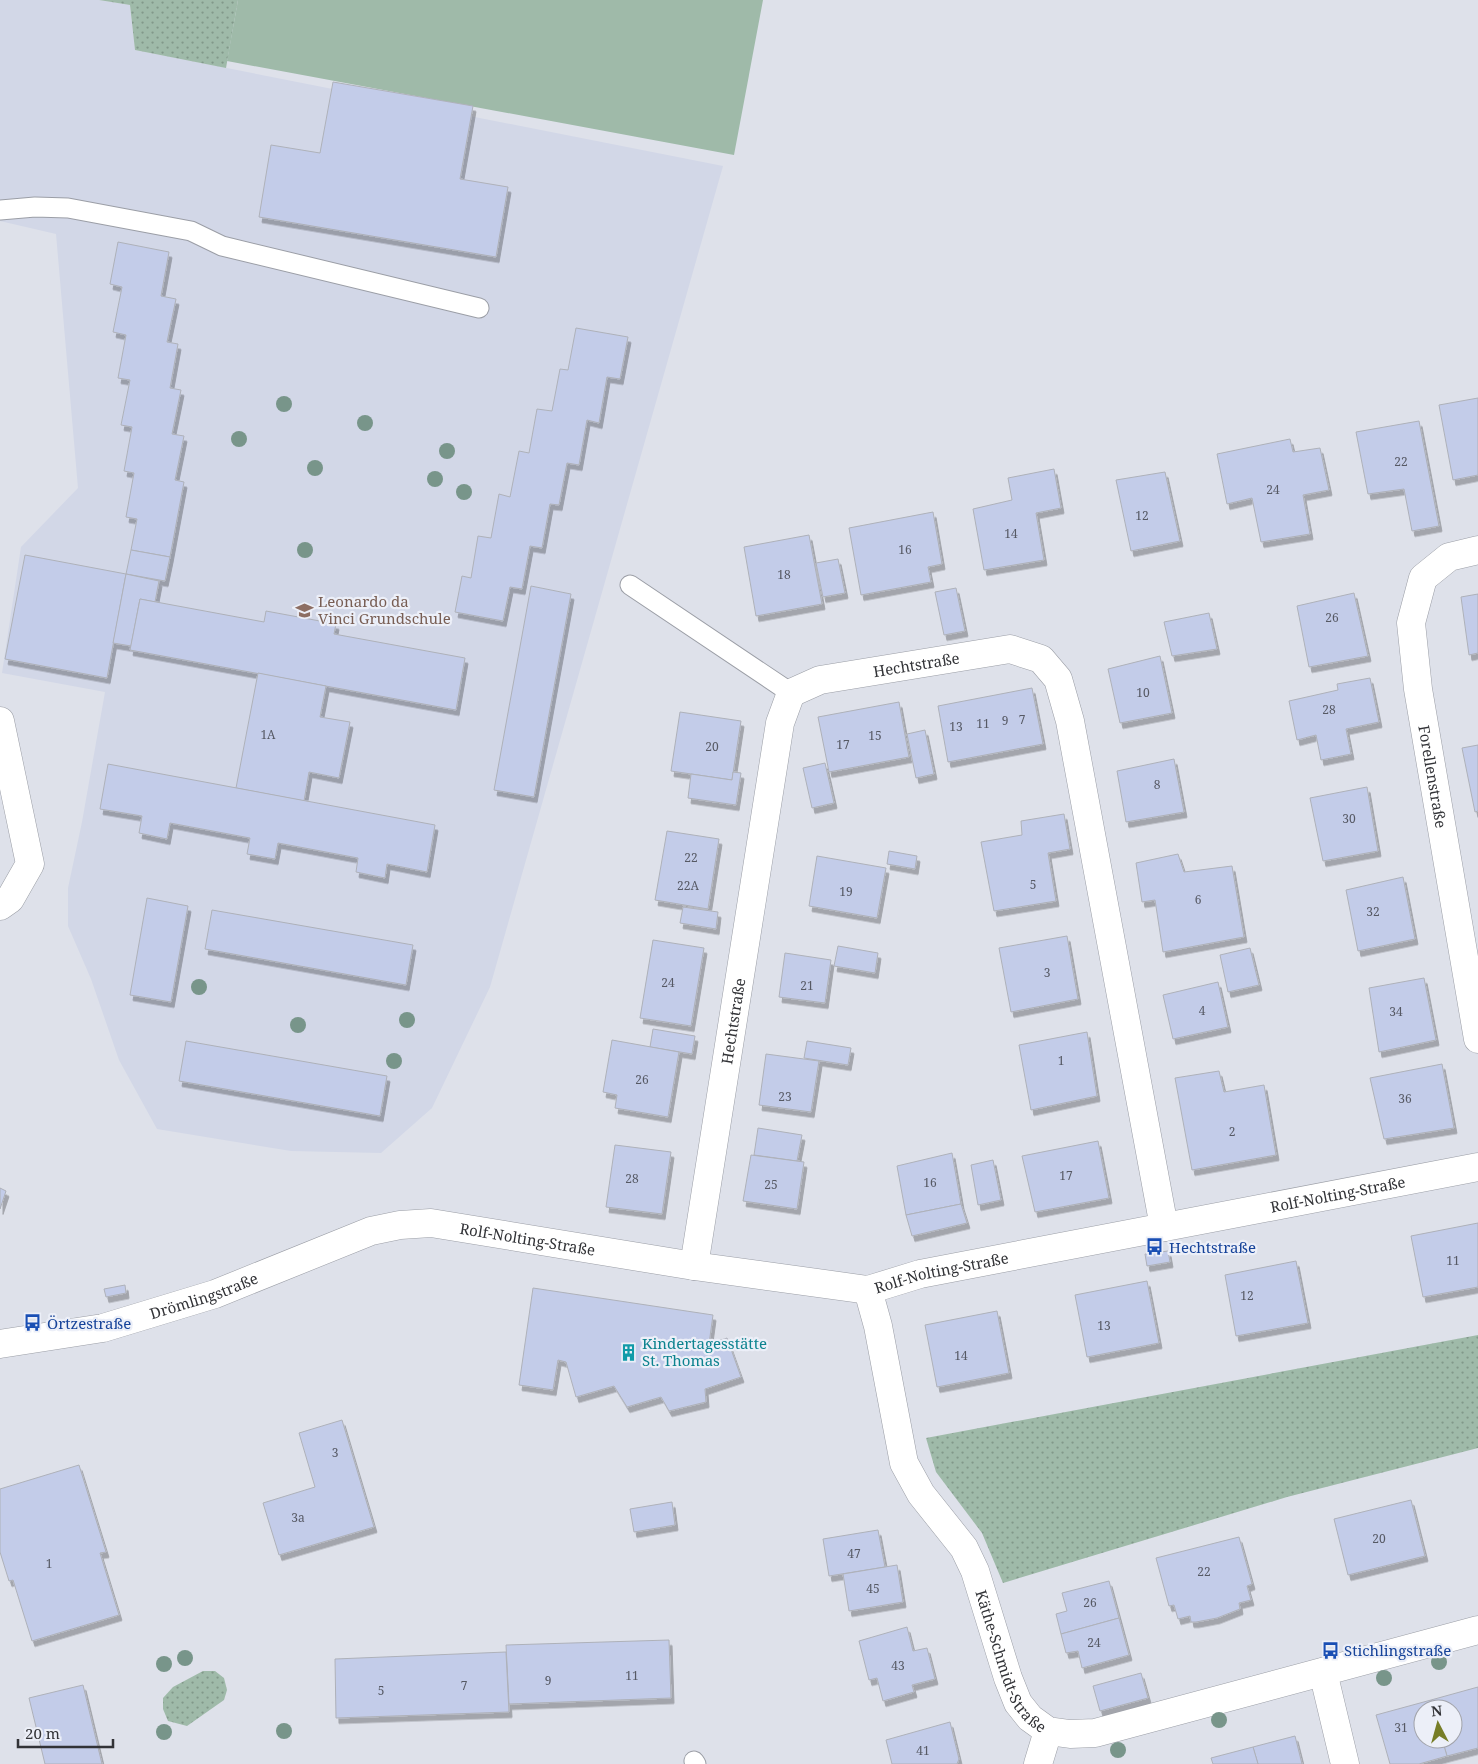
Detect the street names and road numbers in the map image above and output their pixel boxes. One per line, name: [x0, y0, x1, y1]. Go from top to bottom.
street label: Hechtstraße: [872, 647, 961, 681]
street label: Forellenstraße: [1414, 724, 1452, 830]
street label: Hechtstraße: [716, 976, 749, 1066]
street label: Rolf-Nolting-Straße: [1268, 1171, 1407, 1217]
street label: Rolf-Nolting-Straße: [458, 1218, 597, 1260]
street label: Rolf-Nolting-Straße: [872, 1247, 1010, 1297]
street label: Drömlingstraße: [147, 1268, 261, 1323]
street label: Käthe-Schmidt-Straße: [971, 1587, 1051, 1737]

